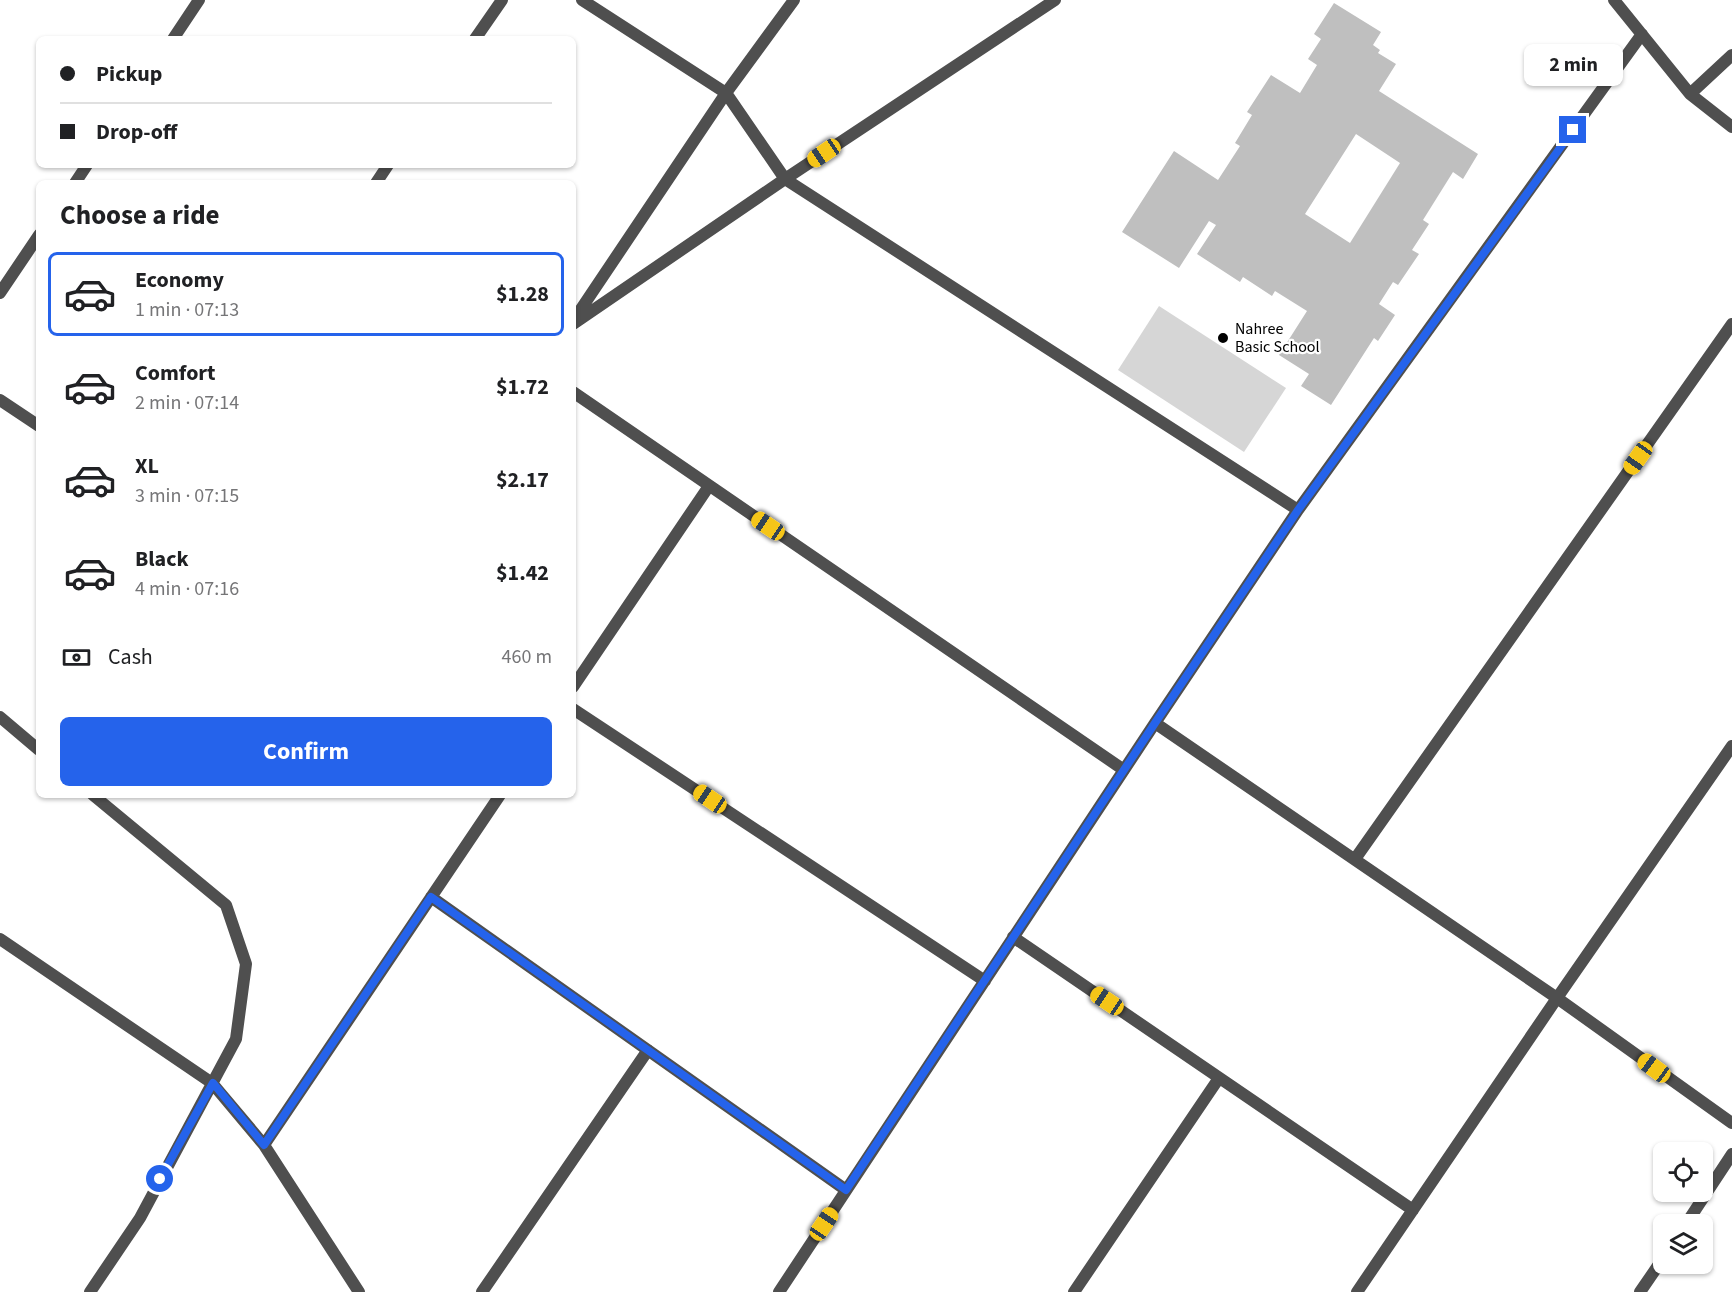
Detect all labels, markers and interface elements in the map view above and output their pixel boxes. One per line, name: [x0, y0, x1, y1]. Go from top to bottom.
callout: 2 min: [1524, 43, 1622, 85]
text: 2 min: [1549, 51, 1598, 79]
text: Pickup: [96, 58, 162, 90]
text: Drop-off: [96, 116, 177, 148]
route end: [1559, 116, 1586, 143]
car: [804, 135, 844, 171]
text: Choose a ride: [60, 196, 220, 235]
text: Economy: [135, 264, 224, 296]
icon: car: [63, 267, 117, 321]
text: $1.28: [496, 278, 549, 310]
text: 1 min · 07:13: [135, 296, 239, 324]
place label: Nahree Basic School: [1235, 318, 1320, 358]
marker: Nahree Basic School: [1216, 331, 1230, 345]
text: Comfort: [135, 357, 216, 389]
icon: car: [63, 360, 117, 414]
text: $1.72: [496, 371, 549, 403]
text: 2 min · 07:14: [135, 389, 239, 417]
car: [1620, 438, 1656, 478]
text: XL: [135, 450, 159, 482]
icon: car: [63, 453, 117, 507]
text: $2.17: [496, 464, 549, 496]
text: 3 min · 07:15: [135, 482, 239, 510]
car: [748, 508, 788, 544]
text: Black: [135, 543, 189, 575]
icon: car: [63, 546, 117, 600]
text: $1.42: [496, 557, 549, 589]
text: 4 min · 07:16: [135, 575, 239, 603]
icon: cash: [60, 641, 93, 674]
text: Cash: [108, 641, 153, 673]
text: 460 m: [502, 643, 552, 671]
button: Confirm: [60, 717, 552, 786]
car: [690, 781, 730, 817]
car: [1087, 983, 1127, 1019]
car: [1634, 1050, 1674, 1086]
map controls: [1653, 1142, 1713, 1274]
button: locate: [1653, 1142, 1713, 1202]
route start: [146, 1165, 173, 1192]
car: [806, 1204, 842, 1244]
button: layers: [1653, 1214, 1713, 1274]

